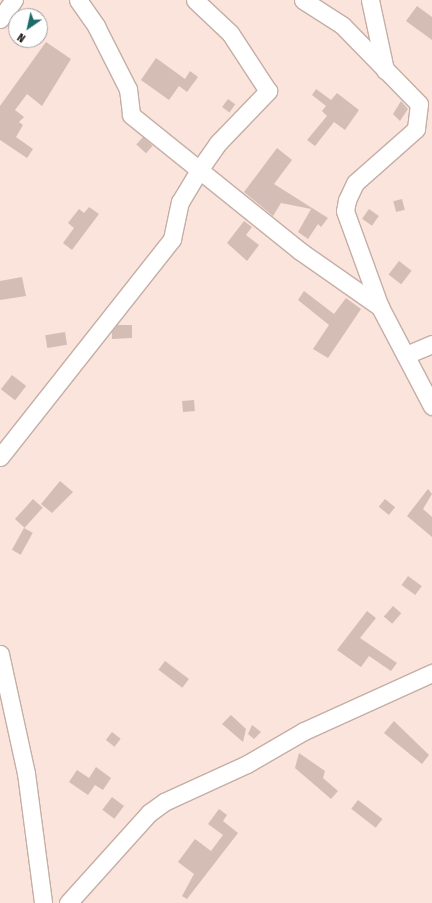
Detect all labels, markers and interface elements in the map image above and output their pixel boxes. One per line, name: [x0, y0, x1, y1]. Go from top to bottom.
north arrow: [8, 8, 48, 48]
text: N: [15, 30, 28, 45]

